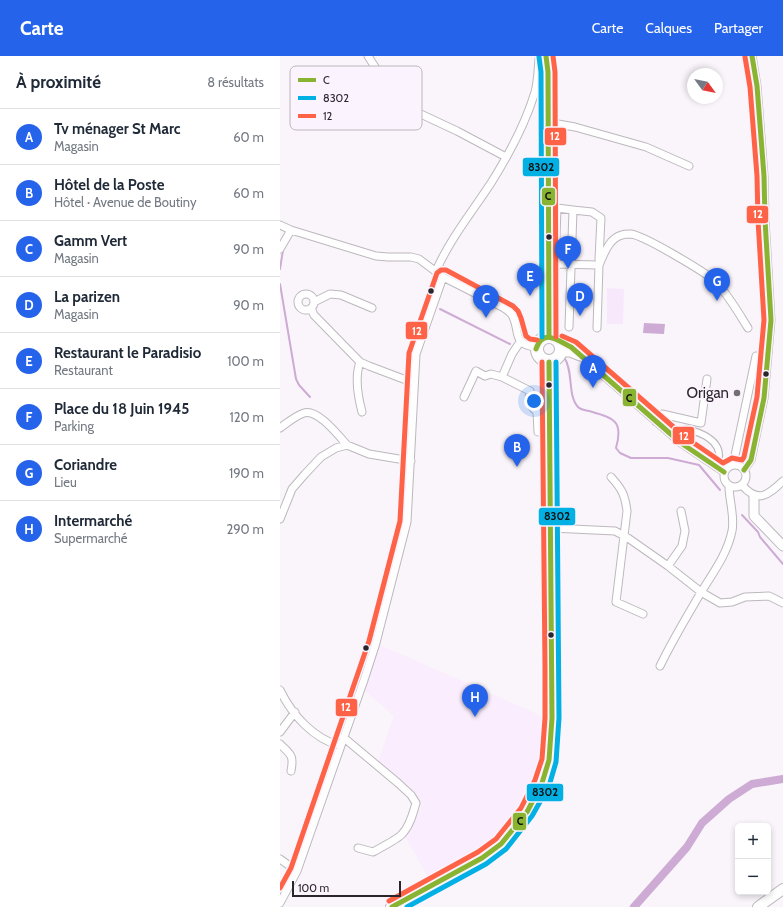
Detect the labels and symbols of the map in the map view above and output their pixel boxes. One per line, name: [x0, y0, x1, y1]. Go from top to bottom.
legend: [290, 66, 422, 130]
north arrow: [687, 68, 723, 104]
text: C: [323, 73, 330, 87]
text: 8302: [323, 91, 349, 105]
text: 12: [323, 109, 333, 123]
line badge: 12: [544, 127, 567, 146]
text: 12: [550, 129, 560, 143]
line badge: 8302: [522, 157, 560, 177]
text: 8302: [528, 160, 554, 174]
line badge: C: [541, 187, 556, 206]
text: C: [545, 189, 552, 203]
line badge: 12: [746, 205, 769, 224]
text: 12: [753, 207, 763, 221]
unlabelled marker: [544, 232, 554, 242]
pin: F: [555, 236, 581, 269]
pin: E: [517, 263, 543, 296]
pin: G: [704, 268, 730, 301]
pin: D: [567, 283, 593, 316]
pin: C: [473, 285, 499, 318]
unlabelled marker: [426, 286, 436, 296]
line badge: 12: [405, 321, 428, 340]
text: 12: [412, 324, 422, 338]
pin: A: [580, 355, 606, 388]
unlabelled marker: [761, 369, 771, 379]
unlabelled marker: [544, 380, 554, 390]
place label: Origan: [687, 384, 729, 402]
line badge: C: [622, 388, 637, 407]
marker: Origan: [732, 388, 742, 398]
your location: [524, 391, 544, 411]
text: C: [626, 391, 633, 405]
line badge: 12: [672, 426, 695, 445]
text: 12: [679, 429, 689, 443]
pin: B: [504, 434, 530, 467]
line badge: 8302: [538, 507, 576, 526]
text: 8302: [544, 509, 570, 523]
unlabelled marker: [546, 630, 556, 640]
unlabelled marker: [361, 643, 371, 653]
pin: H: [462, 684, 488, 717]
line badge: 12: [335, 698, 358, 717]
text: 12: [341, 700, 351, 714]
line badge: 8302: [526, 783, 564, 802]
text: 8302: [532, 785, 558, 799]
line badge: C: [512, 812, 527, 831]
text: C: [517, 814, 524, 828]
scale bar: [292, 879, 401, 898]

